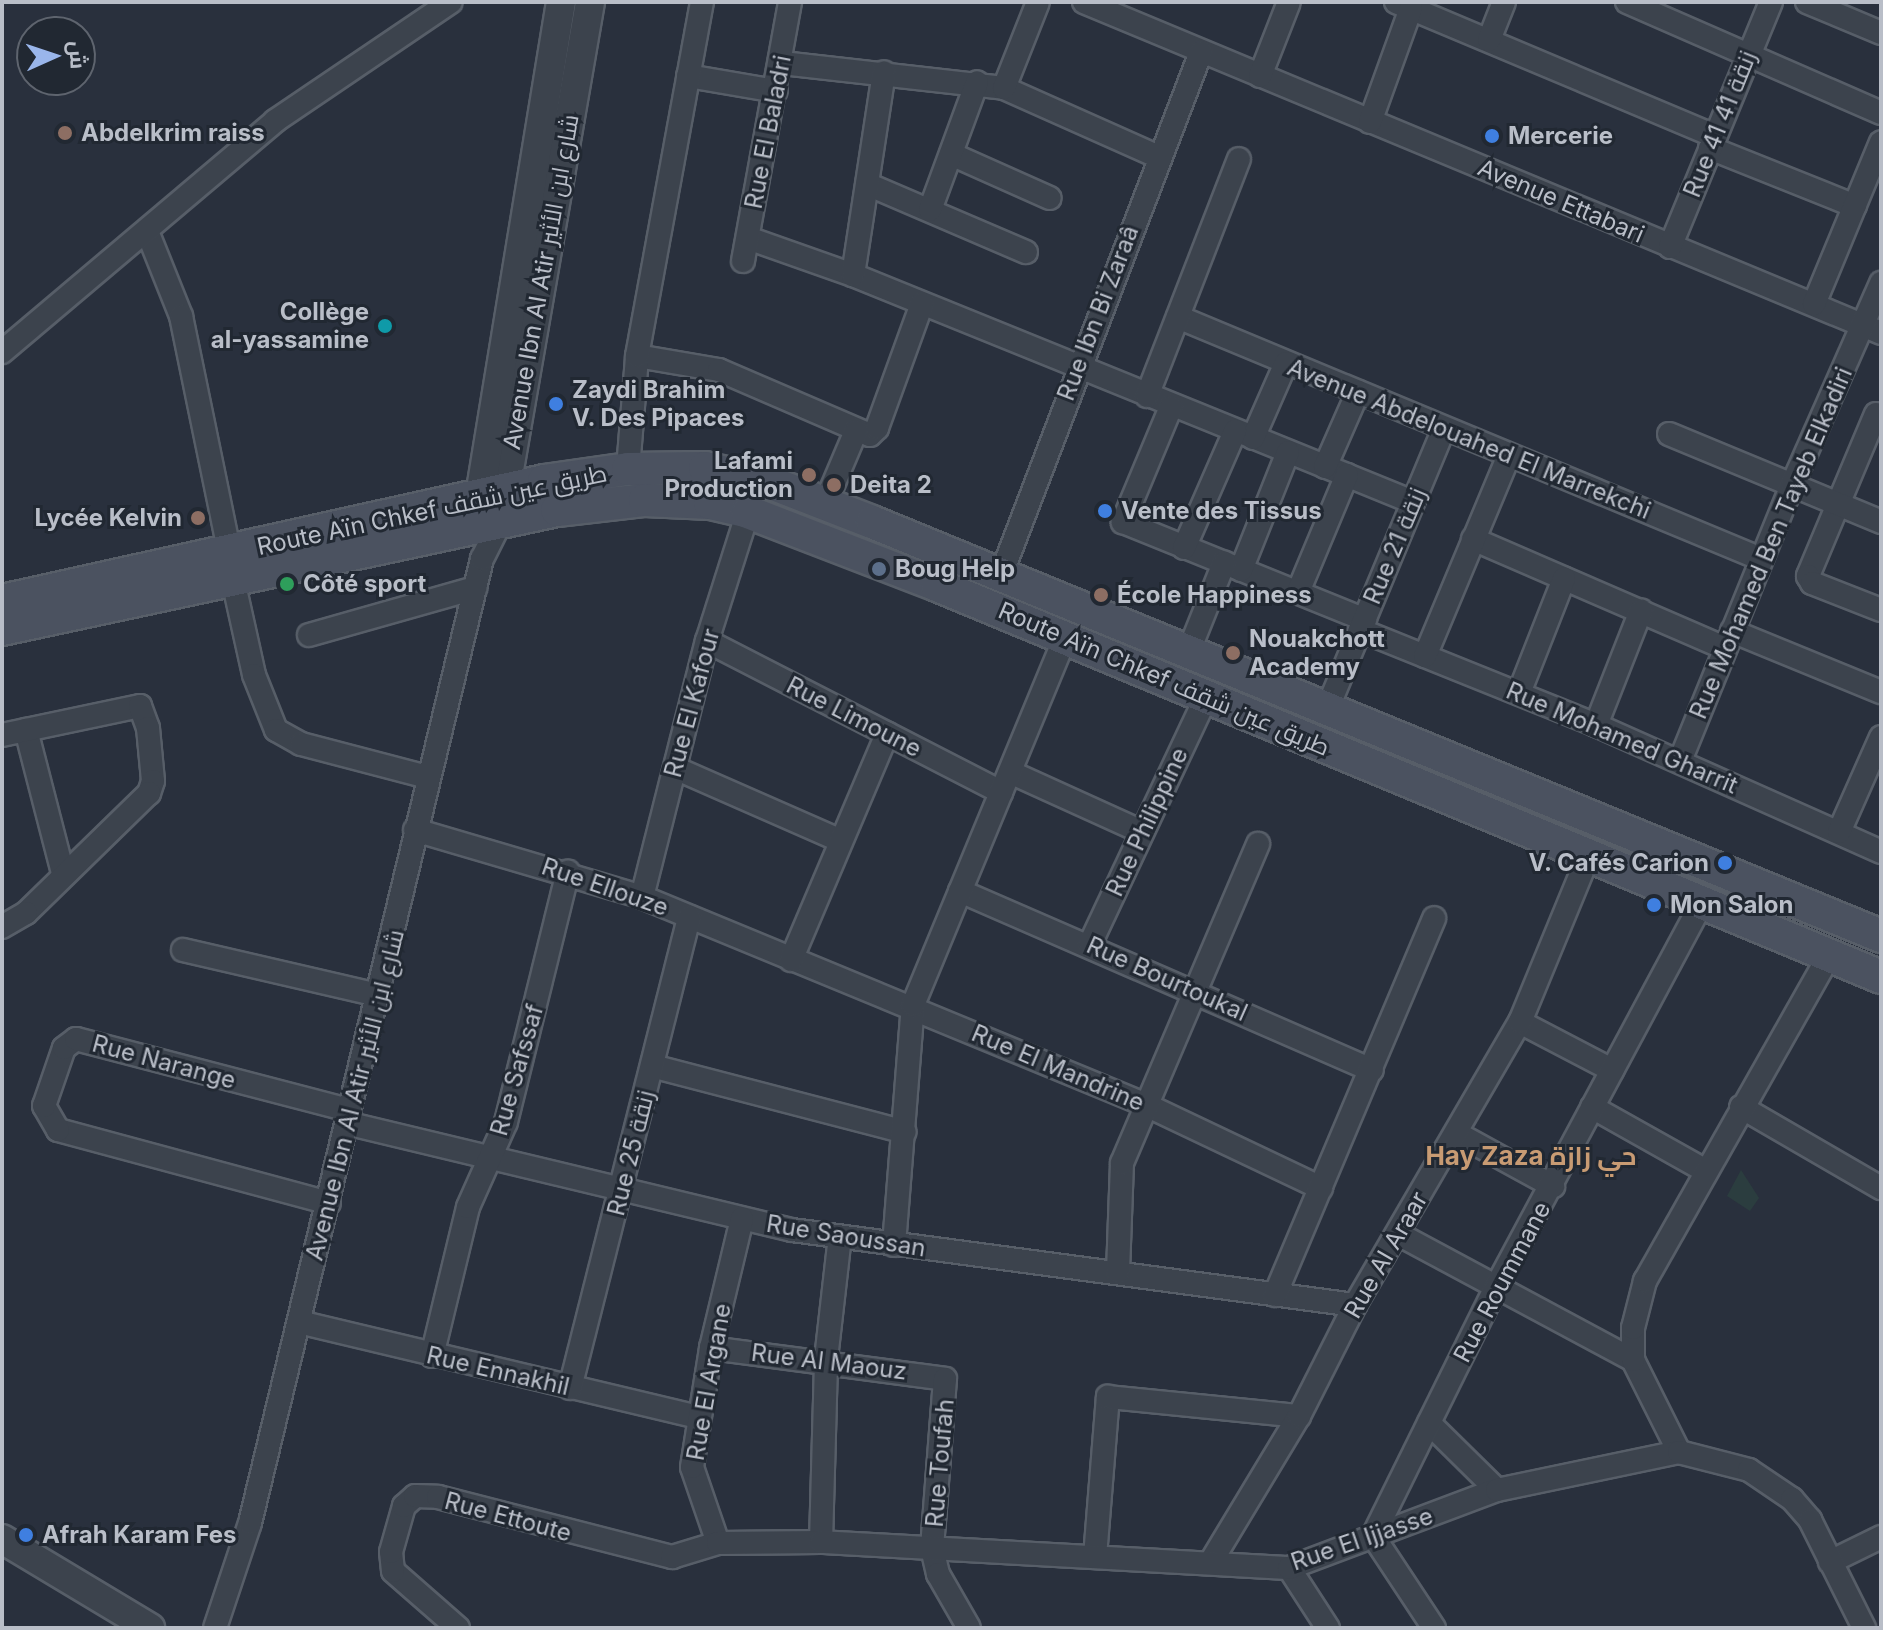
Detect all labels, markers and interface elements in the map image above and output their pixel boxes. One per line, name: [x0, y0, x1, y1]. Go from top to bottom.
north arrow: [16, 16, 96, 96]
text: ش: [64, 40, 92, 70]
street label: Rue 41 زنقة 41: [1678, 47, 1762, 201]
street label: Rue El Baladri: [739, 53, 797, 211]
street label: Avenue Ibn Al Atir شارع ابن الأثير: [497, 112, 585, 452]
place label: Abdelkrim raiss: [81, 119, 265, 147]
place label: Mercerie: [1508, 122, 1613, 150]
marker: Abdelkrim raiss: [56, 124, 74, 142]
marker: Mercerie: [1483, 127, 1501, 145]
street label: Avenue Ettabari: [1474, 153, 1648, 249]
street label: Rue Ibn Bi Zaraâ: [1051, 221, 1145, 405]
place label: Collège al-yassamine: [211, 298, 369, 354]
marker: Collège al-yassamine: [376, 317, 394, 335]
street label: Avenue Abdelouahed El Marrekchi: [1283, 353, 1655, 525]
street label: Rue Mohamed Ben Tayeb Elkadiri: [1684, 363, 1858, 723]
place label: Zaydi Brahim V. Des Pipaces: [572, 376, 745, 432]
marker: Zaydi Brahim V. Des Pipaces: [547, 395, 565, 413]
place label: Lafami Production: [664, 447, 793, 503]
street label: Route Aïn Chkef طريق عين شقف: [254, 459, 610, 561]
marker: Lafami Production: [800, 466, 818, 484]
place label: Deita 2: [850, 471, 932, 499]
marker: Deita 2: [825, 476, 843, 494]
street label: Rue 21 زنقة: [1358, 484, 1432, 608]
place label: Vente des Tissus: [1121, 497, 1322, 525]
marker: Vente des Tissus: [1096, 502, 1114, 520]
place label: Lycée Kelvin: [34, 504, 182, 532]
marker: Lycée Kelvin: [189, 509, 207, 527]
place label: Boug Help: [895, 555, 1015, 583]
marker: Boug Help: [870, 560, 888, 578]
place label: Côté sport: [303, 570, 426, 598]
marker: Côté sport: [278, 575, 296, 593]
place label: École Happiness: [1117, 581, 1312, 609]
marker: École Happiness: [1092, 586, 1110, 604]
street label: Route Aïn Chkef طريق عين شقف: [994, 596, 1334, 762]
street label: Rue El Kafour: [658, 625, 726, 781]
place label: Nouakchott Academy: [1249, 625, 1385, 681]
marker: Nouakchott Academy: [1224, 644, 1242, 662]
street label: Rue Limoune: [782, 671, 926, 763]
street label: Rue Mohamed Gharrit: [1502, 676, 1742, 800]
street label: Rue Philippine: [1100, 743, 1194, 901]
place label: V. Cafés Carion: [1528, 849, 1709, 877]
street label: Rue Ellouze: [538, 852, 672, 922]
marker: V. Cafés Carion: [1716, 854, 1734, 872]
place label: Mon Salon: [1670, 891, 1794, 919]
marker: Mon Salon: [1645, 896, 1663, 914]
street label: Avenue Ibn Al Atir شارع ابن الأثير: [300, 927, 410, 1263]
street label: Rue Bourtoukal: [1082, 931, 1252, 1027]
street label: Rue Safssaf: [485, 1001, 549, 1139]
street label: Rue El Mandrine: [967, 1019, 1149, 1117]
street label: Rue Narange: [89, 1029, 239, 1095]
street label: Rue 25 زنقة: [602, 1087, 660, 1219]
district label: Hay Zaza حي زازة: [1425, 1140, 1637, 1172]
street label: Rue Al Araar: [1338, 1187, 1434, 1323]
street label: Rue Roummane: [1448, 1197, 1556, 1367]
street label: Rue Saoussan: [764, 1209, 928, 1263]
street label: Rue El Argane: [681, 1301, 737, 1463]
street label: Rue Al Maouz: [750, 1338, 908, 1386]
street label: Rue Ennakhil: [424, 1341, 572, 1401]
street label: Rue Toufah: [920, 1398, 960, 1528]
street label: Rue Ettoute: [442, 1486, 574, 1548]
street label: Rue El Ijjasse: [1287, 1501, 1437, 1577]
place label: Afrah Karam Fes: [42, 1521, 237, 1549]
marker: Afrah Karam Fes: [17, 1526, 35, 1544]

